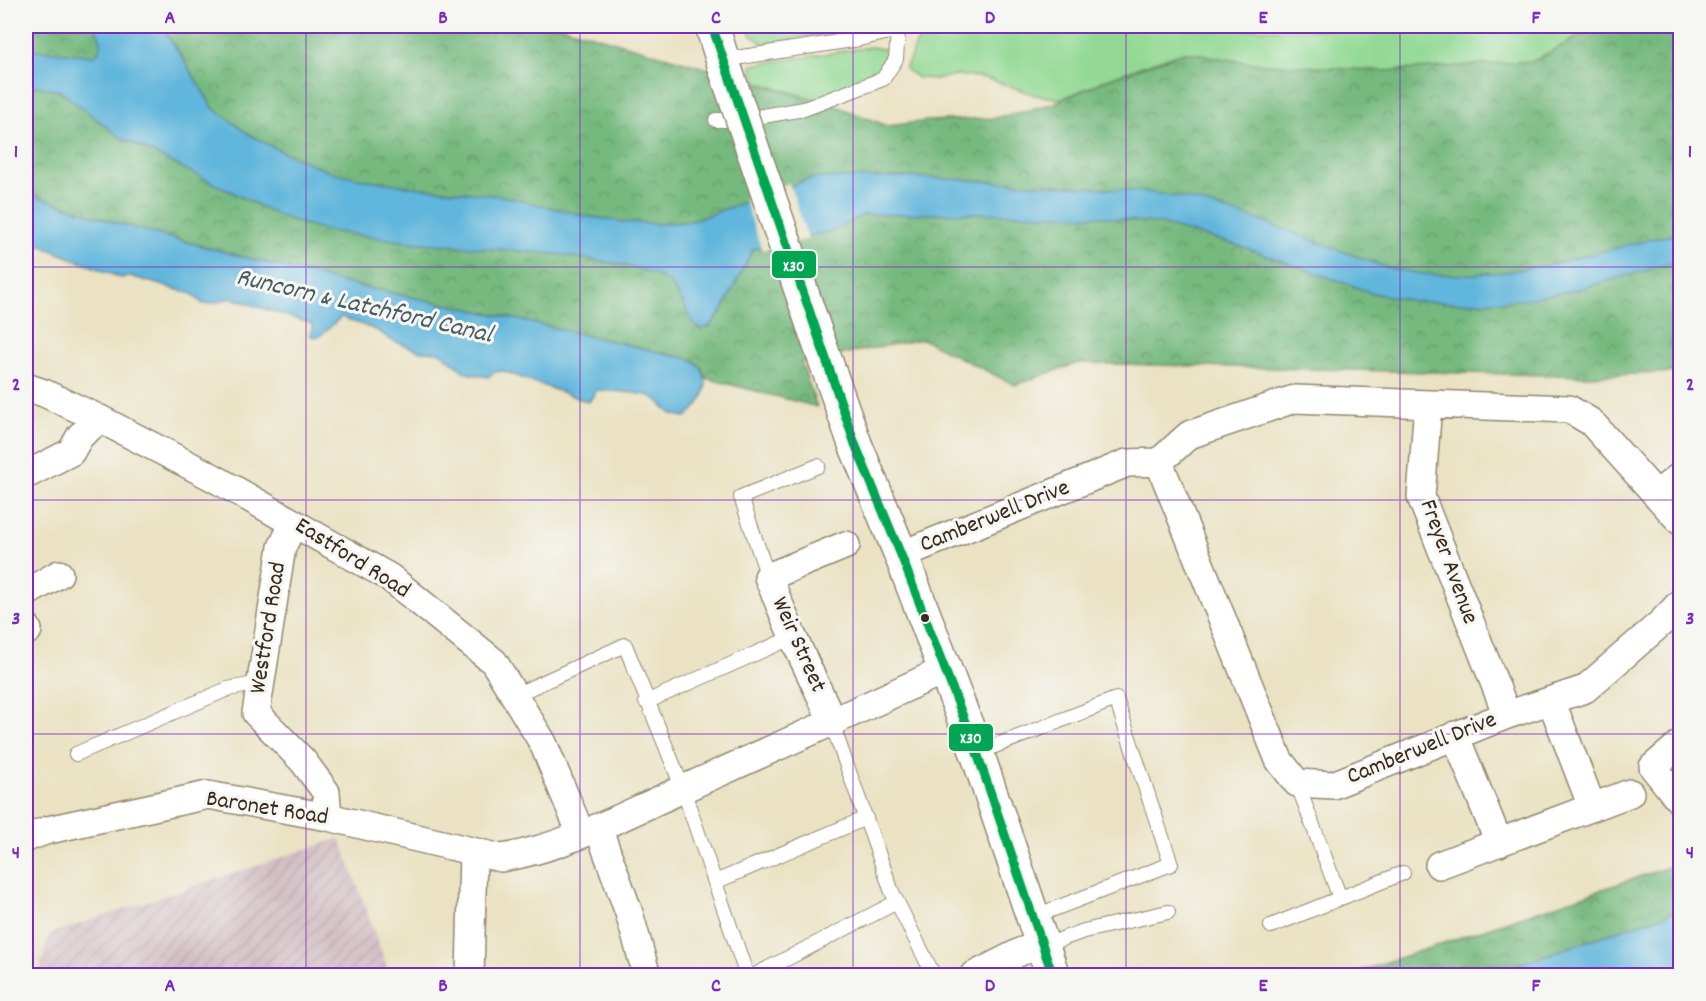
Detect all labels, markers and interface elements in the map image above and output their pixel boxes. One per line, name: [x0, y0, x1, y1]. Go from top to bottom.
text: A: [165, 5, 176, 33]
text: B: [438, 5, 448, 33]
text: C: [711, 5, 721, 33]
text: D: [985, 5, 996, 33]
text: E: [1258, 5, 1268, 33]
text: F: [1532, 5, 1542, 33]
text: 1: [14, 139, 18, 167]
text: 1: [1688, 139, 1692, 167]
line badge: X30: [771, 250, 817, 279]
text: X30: [783, 256, 805, 279]
water label: Runcorn & Latchford Canal: [232, 260, 497, 355]
text: 2: [12, 372, 20, 400]
text: 2: [1686, 372, 1694, 400]
street label: Camberwell Drive: [915, 472, 1075, 562]
street label: Freyer Avenue: [1410, 495, 1486, 629]
street label: Eastford Road: [288, 510, 416, 608]
street label: Westford Road: [242, 560, 296, 696]
street label: Weir Street: [762, 592, 834, 698]
text: 3: [12, 606, 20, 634]
text: 3: [1686, 606, 1694, 634]
unlabelled marker: [919, 612, 931, 624]
street label: Camberwell Drive: [1342, 704, 1502, 794]
line badge: X30: [948, 723, 994, 752]
text: X30: [960, 728, 982, 751]
street label: Baronet Road: [204, 783, 330, 835]
text: 4: [12, 840, 20, 868]
text: 4: [1686, 840, 1694, 868]
text: A: [165, 973, 176, 1001]
text: B: [438, 973, 448, 1001]
text: C: [711, 973, 721, 1001]
text: D: [985, 973, 996, 1001]
text: E: [1258, 973, 1268, 1001]
text: F: [1532, 973, 1542, 1001]

